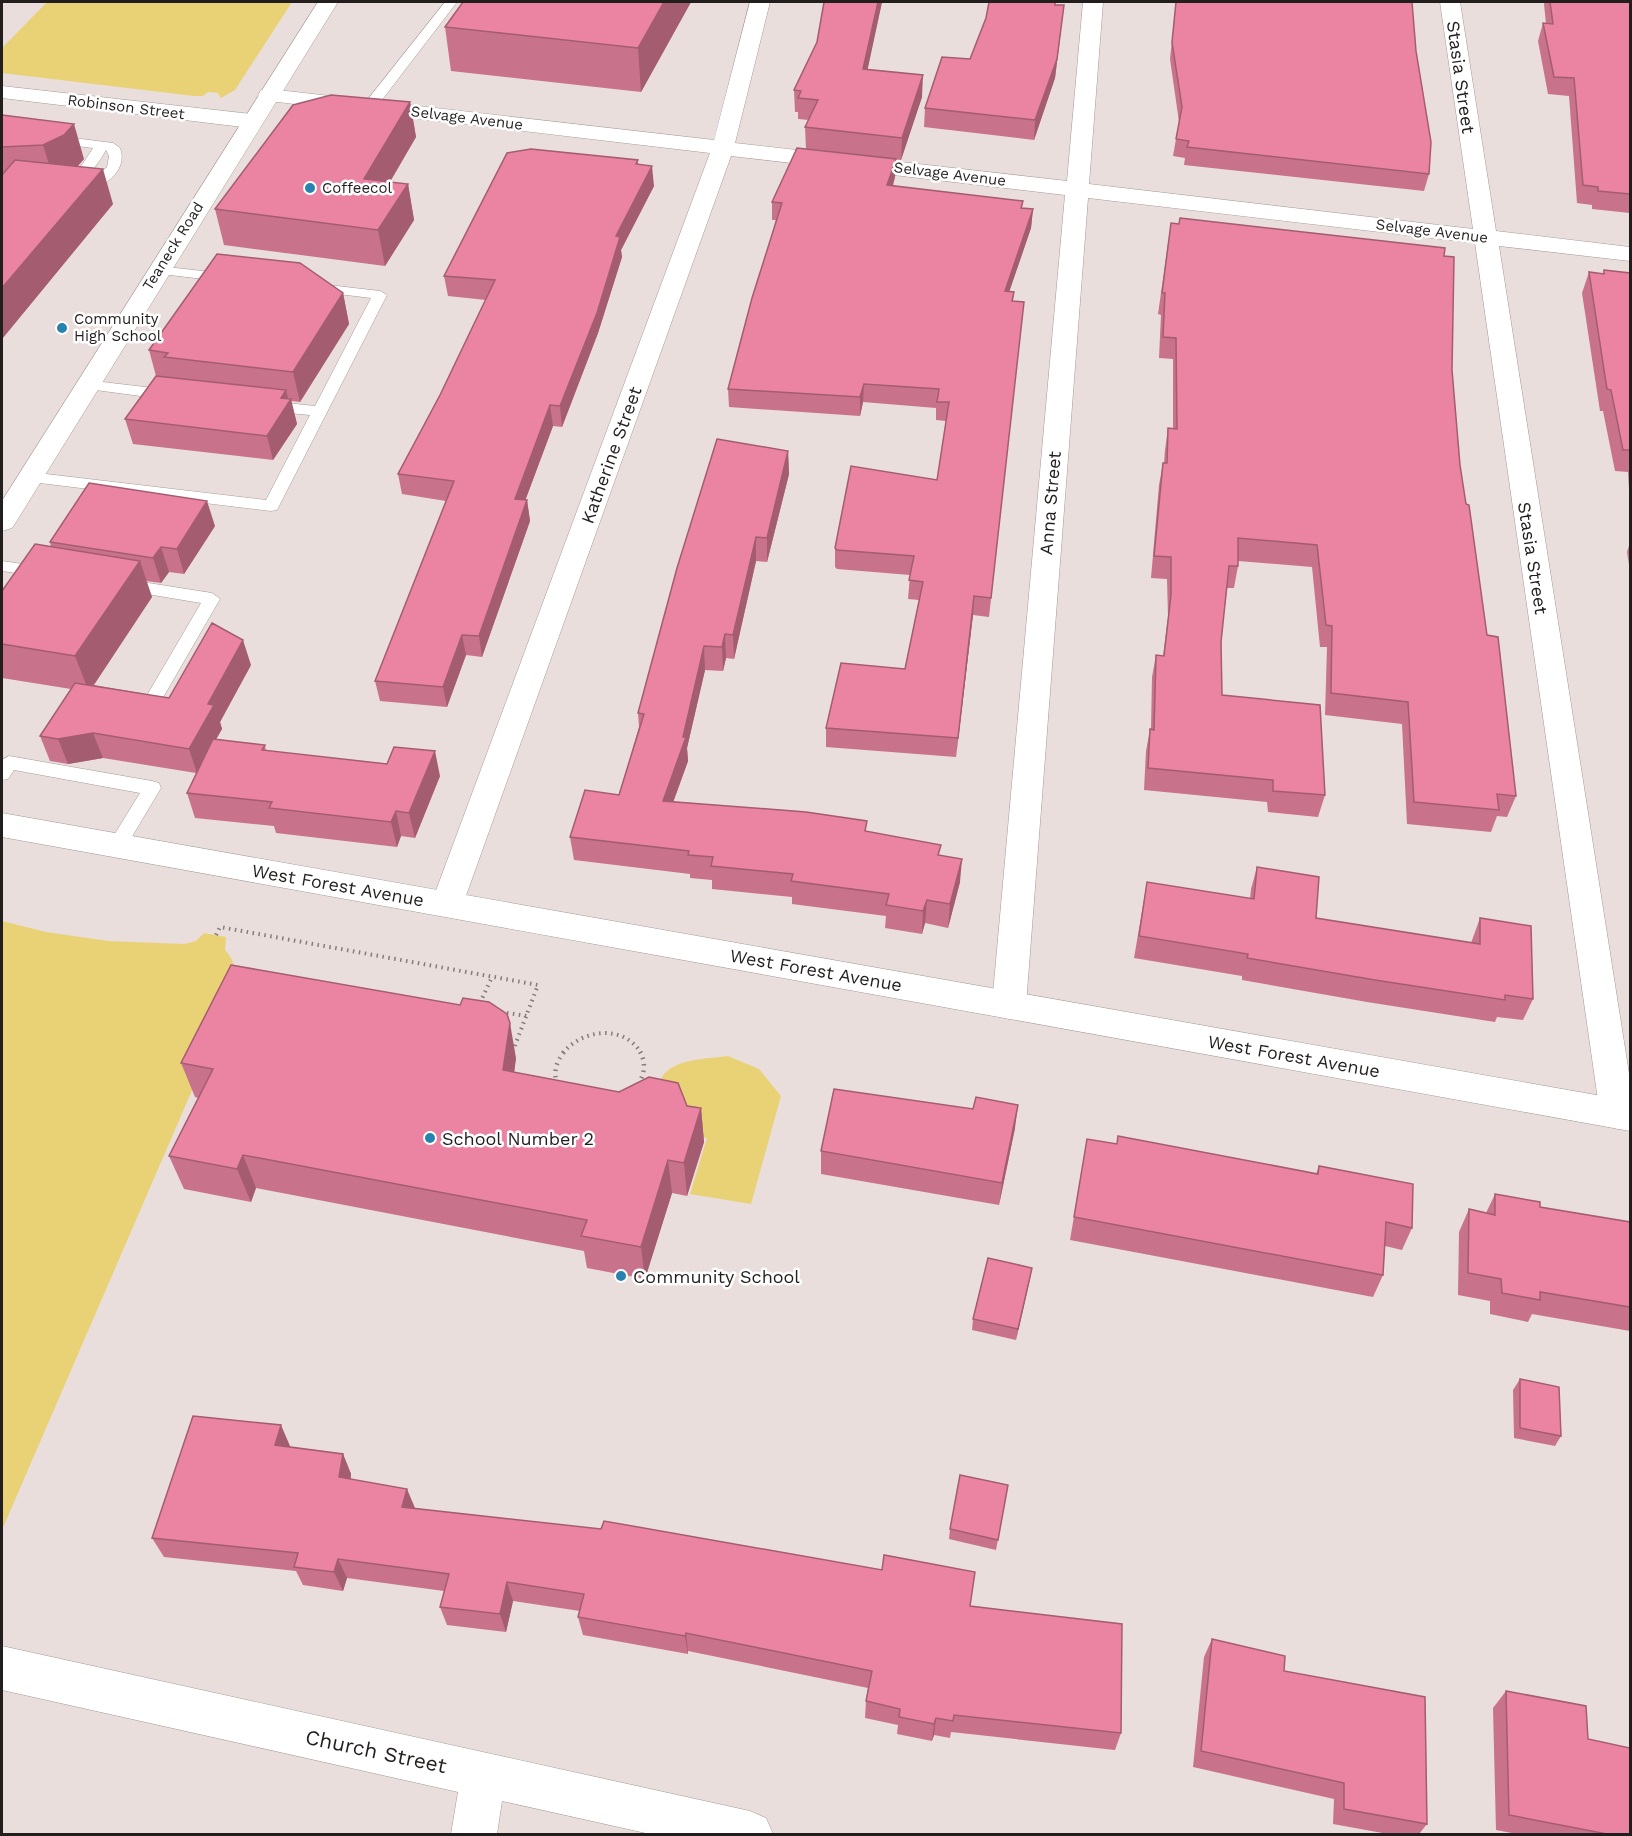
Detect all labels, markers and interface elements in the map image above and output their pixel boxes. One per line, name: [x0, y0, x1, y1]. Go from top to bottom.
street label: Stasia Street: [1443, 19, 1479, 135]
street label: Robinson Street: [66, 91, 186, 123]
street label: Selvage Avenue: [410, 102, 524, 134]
street label: Selvage Avenue: [893, 158, 1007, 190]
place label: Coffeecol: [322, 179, 392, 197]
marker: Coffeecol: [303, 181, 317, 195]
street label: Teaneck Road: [139, 198, 207, 294]
street label: Selvage Avenue: [1375, 215, 1489, 247]
place label: Community High School: [74, 310, 162, 345]
marker: Community High School: [55, 321, 69, 335]
street label: Katherine Street: [576, 383, 646, 526]
street label: Anna Street: [1035, 450, 1065, 556]
street label: Stasia Street: [1514, 500, 1552, 616]
street label: West Forest Avenue: [250, 860, 426, 910]
street label: West Forest Avenue: [728, 945, 904, 995]
street label: West Forest Avenue: [1206, 1031, 1382, 1081]
place label: School Number 2: [442, 1128, 594, 1149]
marker: School Number 2: [423, 1131, 437, 1145]
place label: Community School: [633, 1266, 800, 1287]
marker: Community School: [614, 1269, 628, 1283]
street label: Church Street: [303, 1724, 449, 1778]

